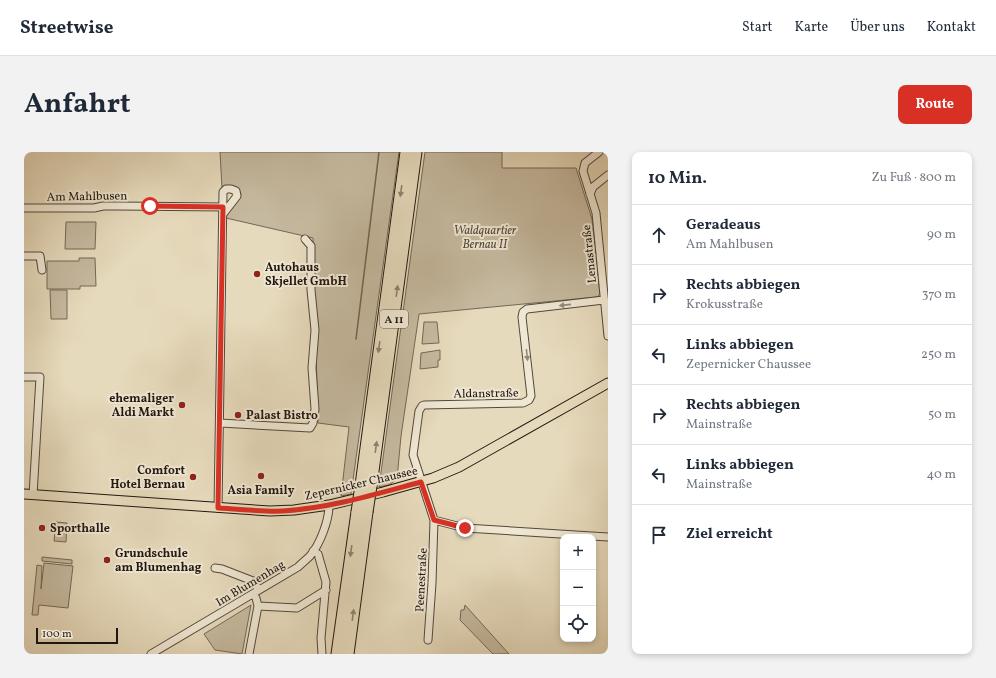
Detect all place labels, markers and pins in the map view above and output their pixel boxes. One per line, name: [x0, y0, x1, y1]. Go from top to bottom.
place label: Autohaus Skjellet GmbH: [265, 260, 347, 290]
marker: Autohaus Skjellet GmbH: [252, 269, 262, 279]
place label: ehemaliger Aldi Markt: [109, 391, 174, 421]
marker: ehemaliger Aldi Markt: [177, 400, 187, 410]
place label: Palast Bistro: [246, 408, 318, 424]
marker: Palast Bistro: [233, 410, 243, 420]
place label: Comfort Hotel Bernau: [110, 463, 186, 493]
marker: Asia Family: [256, 471, 266, 481]
marker: Comfort Hotel Bernau: [188, 472, 198, 482]
place label: Asia Family: [228, 483, 295, 499]
place label: Sporthalle: [50, 521, 110, 537]
marker: Sporthalle: [37, 523, 47, 533]
place label: Grundschule am Blumenhag: [115, 546, 202, 576]
marker: Grundschule am Blumenhag: [102, 555, 112, 565]

